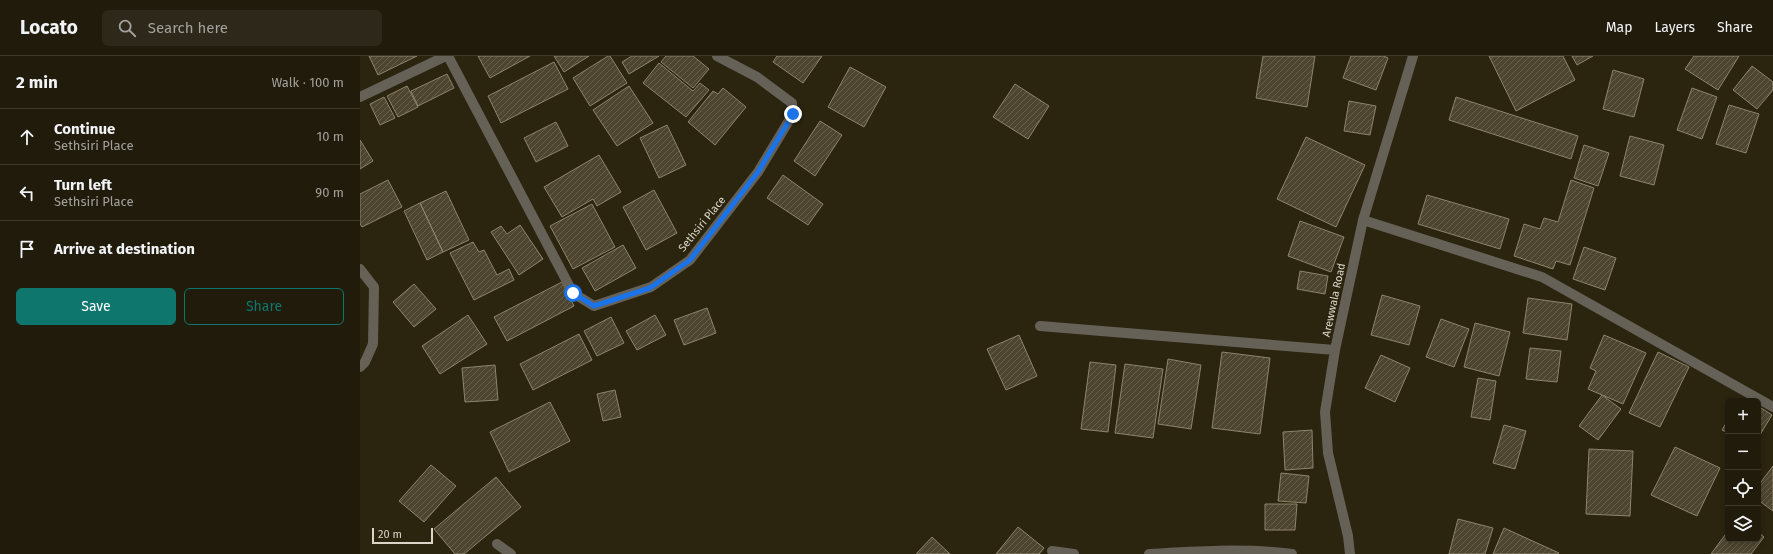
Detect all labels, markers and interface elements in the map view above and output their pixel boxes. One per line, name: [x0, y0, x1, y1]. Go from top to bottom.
search box: [102, 10, 382, 46]
text: Locato: [20, 16, 78, 39]
icon: search: [116, 17, 138, 39]
text: Search here: [148, 19, 228, 37]
text: Map: [1606, 19, 1632, 36]
text: Layers: [1654, 19, 1695, 36]
text: Share: [1717, 19, 1753, 36]
text: 2 min: [16, 72, 58, 93]
text: Walk · 100 m: [272, 75, 344, 90]
route end: [784, 105, 802, 123]
text: Continue: [54, 120, 115, 138]
icon: ahead: [16, 126, 38, 148]
text: 10 m: [317, 129, 344, 144]
text: Sethsiri Place: [54, 138, 134, 153]
text: Turn left: [54, 176, 112, 194]
icon: left: [16, 182, 38, 204]
text: 90 m: [315, 185, 344, 200]
text: Sethsiri Place: [54, 194, 134, 209]
street label: Sethsiri Place: [676, 194, 728, 254]
icon: arrive: [16, 238, 38, 260]
text: Arrive at destination: [54, 240, 195, 258]
street label: Arewwala Road: [1320, 262, 1348, 338]
route start: [564, 284, 582, 302]
button: Save: [16, 288, 176, 325]
button: Share: [184, 288, 344, 325]
map controls: [1725, 398, 1761, 542]
button: +: [1725, 398, 1761, 434]
button: −: [1725, 434, 1761, 470]
button: locate: [1725, 470, 1761, 506]
button: layers: [1725, 506, 1761, 542]
scale bar: [372, 526, 433, 545]
text: 20 m: [378, 528, 402, 541]

